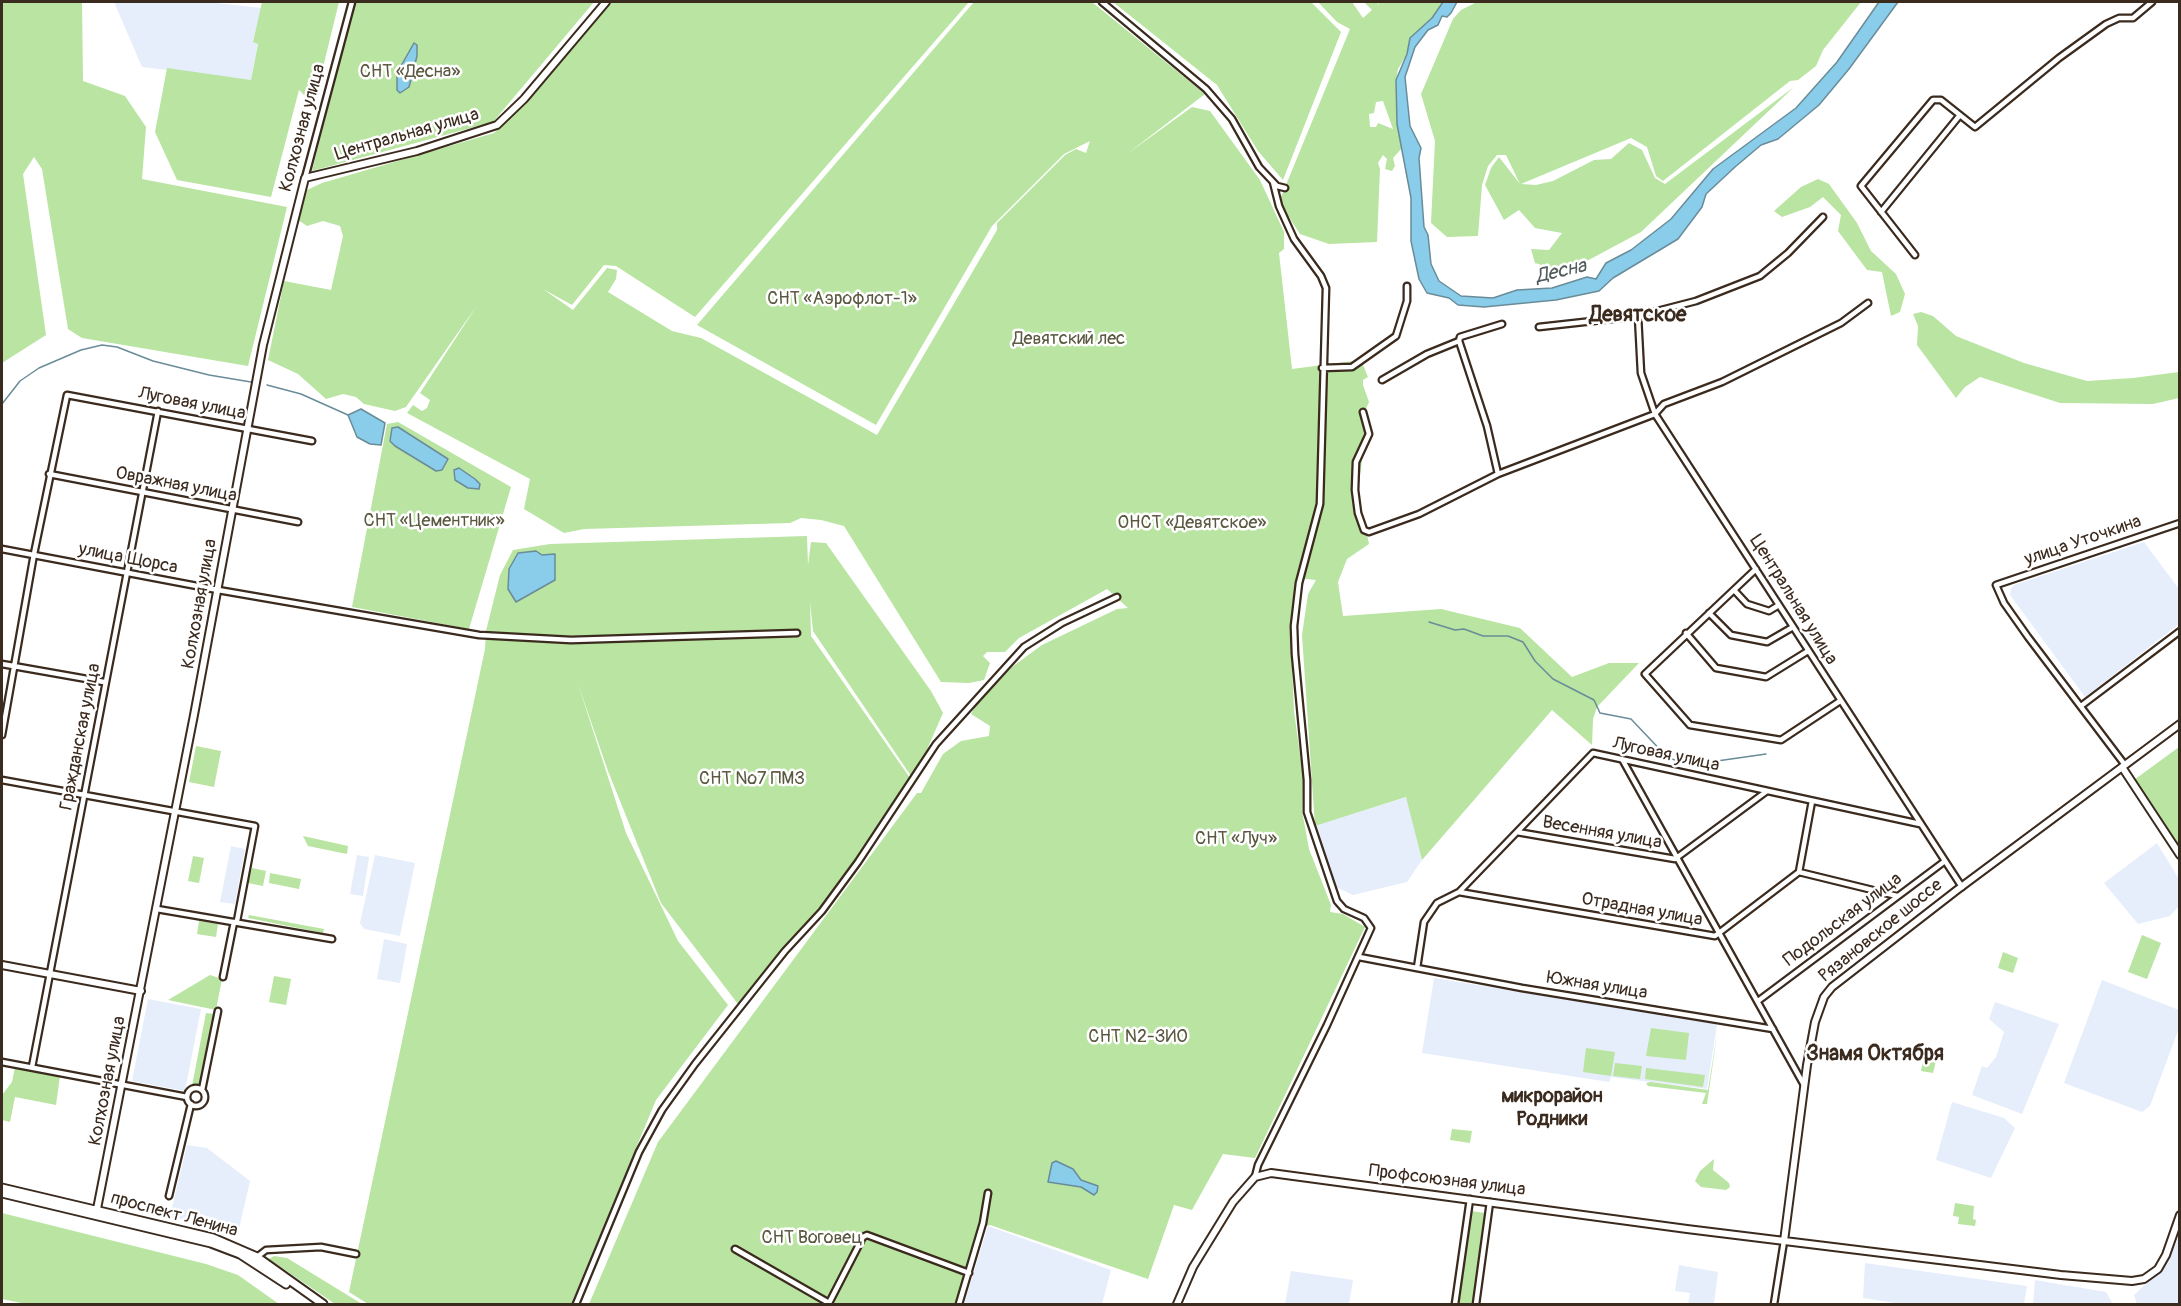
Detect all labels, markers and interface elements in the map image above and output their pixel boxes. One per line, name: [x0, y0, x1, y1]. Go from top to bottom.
park label: СНТ «Десна»: [360, 61, 460, 83]
street label: Колхозная улица: [276, 62, 330, 194]
street label: Центральная улица: [333, 104, 481, 166]
water label: Десна: [1533, 255, 1589, 289]
park label: СНТ «Аэрофлот-1»: [767, 288, 917, 310]
district label: Девятское: [1590, 303, 1686, 329]
park label: Девятский лес: [1013, 328, 1125, 350]
street label: Луговая улица: [137, 383, 247, 425]
street label: Овражная улица: [113, 463, 239, 507]
park label: СНТ «Цементник»: [363, 510, 505, 532]
street label: улица Уточкина: [2022, 511, 2144, 571]
park label: ОНСТ «Девятское»: [1118, 512, 1266, 534]
street label: Центральная улица: [1744, 531, 1842, 669]
street label: Колхозная улица: [178, 537, 222, 671]
street label: улица Щорса: [77, 539, 179, 579]
street label: Гражданская улица: [56, 662, 106, 812]
street label: Луговая улица: [1611, 733, 1721, 777]
park label: СНТ №7 ПМЗ: [699, 768, 805, 790]
street label: Весенняя улица: [1541, 812, 1663, 854]
park label: СНТ «Луч»: [1195, 828, 1277, 850]
street label: Подольская улица: [1780, 868, 1906, 972]
street label: Рязановское шоссе: [1815, 875, 1947, 987]
street label: Отрадная улица: [1580, 889, 1704, 931]
street label: Южная улица: [1545, 967, 1649, 1005]
street label: Колхозная улица: [85, 1014, 131, 1148]
park label: СНТ N2-ЗИО: [1088, 1026, 1188, 1048]
district label: Знамя Октября: [1806, 1042, 1944, 1068]
district label: микрорайон Родники: [1501, 1085, 1603, 1132]
street label: Профсоюзная улица: [1367, 1161, 1527, 1201]
street label: проспект Ленина: [108, 1188, 240, 1242]
park label: СНТ Воговец: [761, 1227, 863, 1249]

